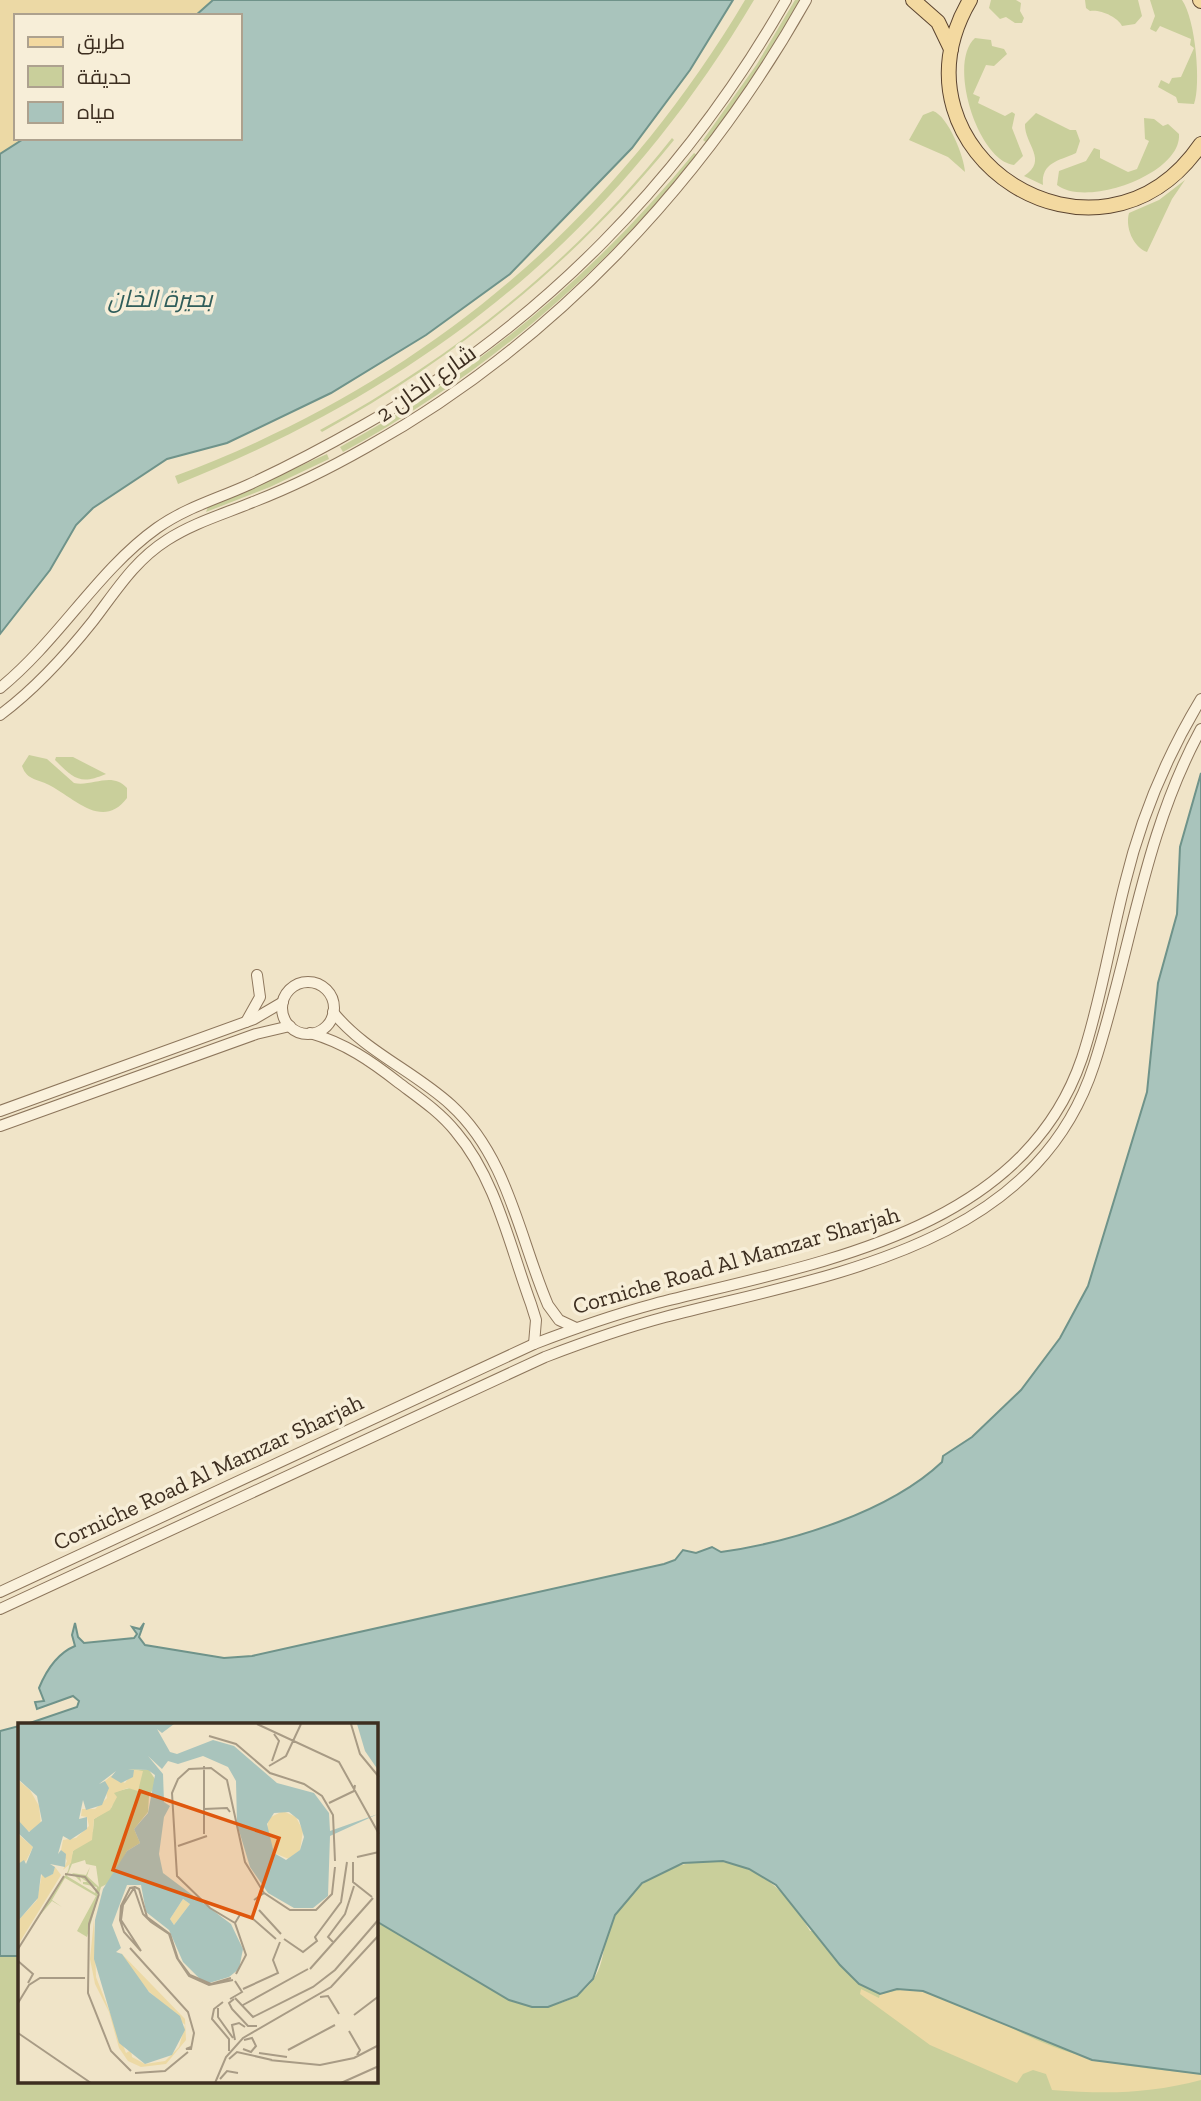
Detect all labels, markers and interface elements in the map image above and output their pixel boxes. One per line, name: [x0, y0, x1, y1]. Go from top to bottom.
legend: [14, 14, 242, 140]
text: طريق: [77, 29, 125, 55]
text: حديقة: [77, 64, 131, 89]
text: مياه: [77, 99, 115, 124]
water label: بحيرة الخان: [107, 284, 214, 313]
street label: شارع الخان 2: [371, 338, 482, 429]
street label: Corniche Road Al Mamzar Sharjah: [569, 1200, 903, 1320]
street label: Corniche Road Al Mamzar Sharjah: [49, 1388, 368, 1556]
inset map: [18, 1723, 378, 2084]

